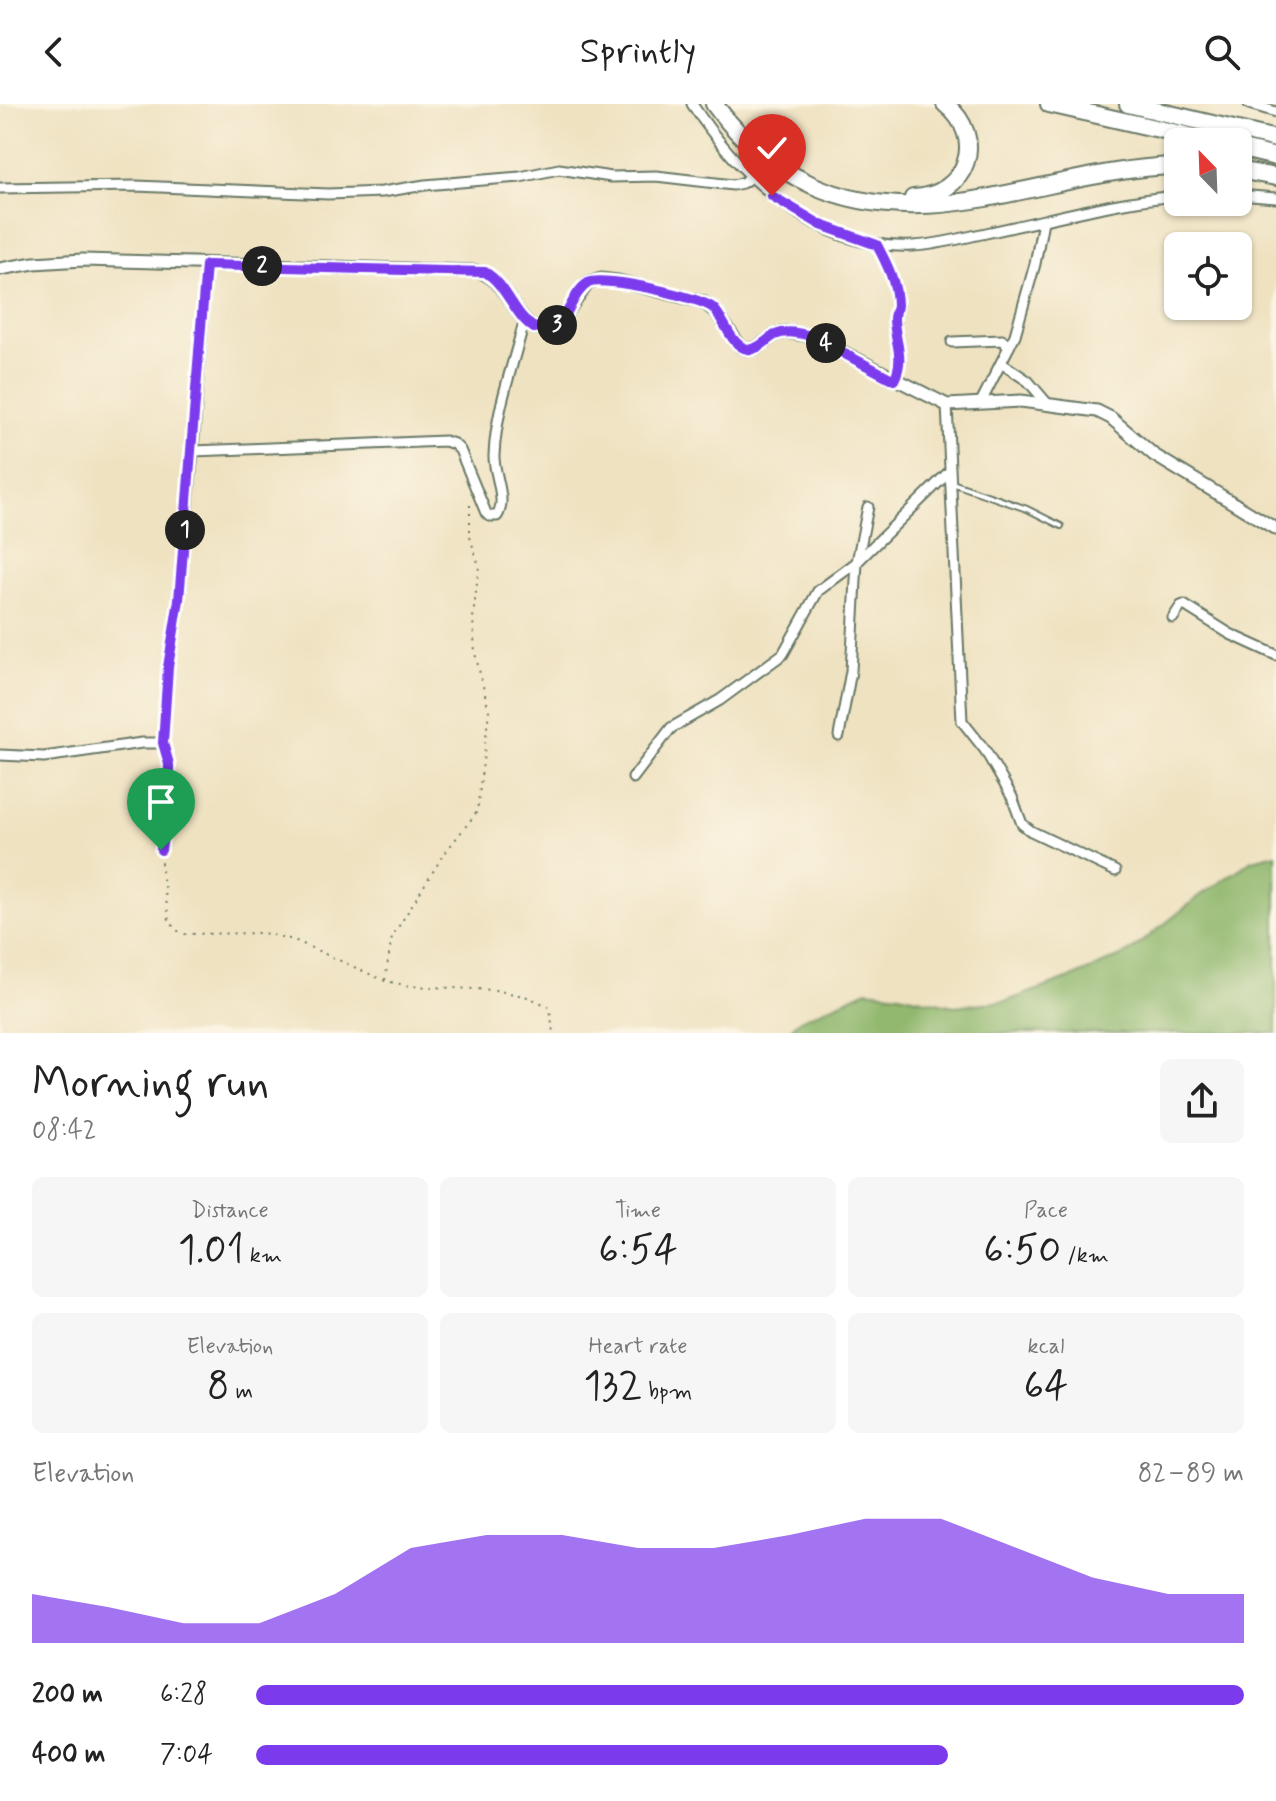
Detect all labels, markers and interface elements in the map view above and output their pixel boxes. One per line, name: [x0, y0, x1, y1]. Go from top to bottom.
text: Sprintly: [580, 29, 696, 76]
icon: back: [32, 30, 76, 74]
icon: search: [1200, 30, 1244, 74]
pin: [738, 114, 806, 196]
icon: check: [750, 126, 794, 170]
north arrow: [1164, 128, 1252, 216]
map controls: [1164, 128, 1252, 320]
button: locate: [1164, 232, 1252, 320]
pin: 2: [242, 246, 282, 286]
text: 2: [257, 252, 267, 280]
pin: 3: [537, 305, 577, 345]
text: 3: [552, 311, 562, 339]
pin: 4: [806, 323, 846, 363]
text: 4: [820, 329, 832, 357]
pin: 1: [165, 510, 205, 550]
text: 1: [180, 516, 190, 544]
pin: [127, 768, 195, 850]
icon: arrive: [139, 780, 183, 824]
text: Morning run: [32, 1055, 269, 1113]
button: share: [1160, 1059, 1244, 1143]
text: 08:42: [32, 1114, 97, 1148]
text: Distance: [191, 1197, 269, 1225]
text: Time: [615, 1197, 661, 1225]
text: Pace: [1024, 1197, 1068, 1225]
text: 1.01: [178, 1225, 244, 1277]
text: 6:54: [598, 1225, 678, 1277]
text: 6:50: [983, 1225, 1061, 1277]
text: km: [244, 1242, 282, 1270]
text: /km: [1061, 1242, 1109, 1270]
text: Elevation: [187, 1333, 273, 1361]
text: Heart rate: [589, 1333, 687, 1361]
text: kcal: [1028, 1333, 1064, 1361]
text: 8: [207, 1361, 230, 1413]
text: 132: [584, 1361, 642, 1413]
text: 64: [1024, 1361, 1068, 1413]
text: m: [230, 1378, 253, 1406]
text: bpm: [642, 1378, 692, 1406]
text: Elevation: [32, 1457, 134, 1491]
text: 82–89 m: [1138, 1457, 1244, 1491]
text: 200 m: [32, 1678, 103, 1712]
text: 6:28: [160, 1678, 207, 1712]
text: 400 m: [32, 1738, 105, 1772]
text: 7:04: [160, 1738, 213, 1772]

